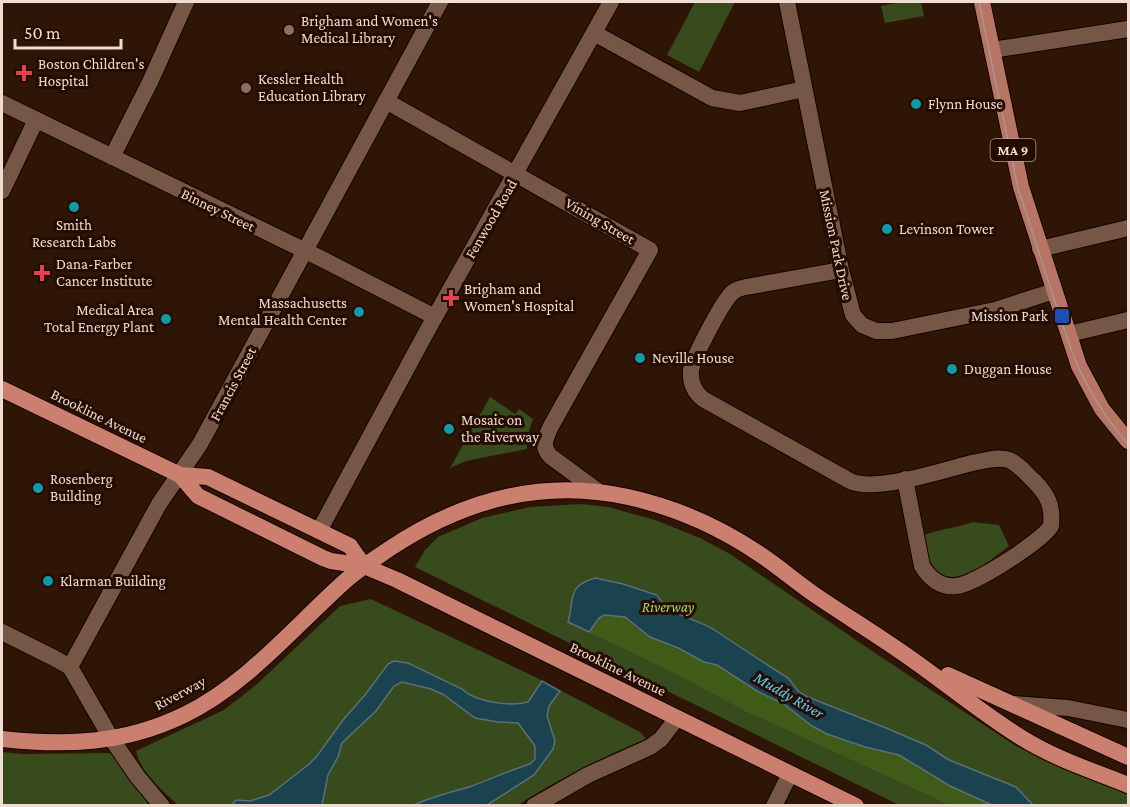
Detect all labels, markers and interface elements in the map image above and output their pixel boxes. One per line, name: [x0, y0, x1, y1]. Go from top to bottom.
scale bar: [15, 12, 122, 50]
place label: Brigham and Women's Medical Library: [301, 13, 438, 47]
text: 50 m: [24, 23, 61, 43]
marker: Brigham and Women's Medical Library: [282, 23, 296, 37]
place label: Boston Children's Hospital: [38, 56, 144, 90]
marker: Boston Children's Hospital: [15, 64, 33, 82]
place label: Kessler Health Education Library: [258, 71, 366, 105]
marker: Kessler Health Education Library: [239, 81, 253, 95]
place label: Flynn House: [928, 96, 1003, 113]
marker: Flynn House: [909, 97, 923, 111]
road number: MA 9: [990, 139, 1036, 161]
street label: Fenwood Road: [462, 177, 520, 261]
street label: Binney Street: [178, 185, 258, 236]
street label: Mission Park Drive: [816, 188, 856, 302]
street label: Vining Street: [562, 195, 638, 249]
marker: Smith Research Labs: [67, 200, 81, 214]
place label: Smith Research Labs: [32, 217, 116, 250]
place label: Levinson Tower: [899, 221, 995, 237]
marker: Levinson Tower: [880, 222, 894, 236]
place label: Dana-Farber Cancer Institute: [56, 256, 153, 289]
marker: Dana-Farber Cancer Institute: [33, 264, 51, 282]
place label: Brigham and Women's Hospital: [464, 281, 574, 315]
marker: Brigham and Women's Hospital: [442, 289, 460, 307]
place label: Massachusetts Mental Health Center: [218, 295, 348, 328]
place label: Medical Area Total Energy Plant: [44, 302, 155, 336]
marker: Massachusetts Mental Health Center: [352, 305, 366, 319]
marker: Mission Park: [1053, 307, 1071, 325]
place label: Mission Park: [971, 308, 1049, 324]
marker: Medical Area Total Energy Plant: [159, 312, 173, 326]
street label: Francis Street: [207, 343, 260, 424]
place label: Neville House: [652, 350, 735, 366]
marker: Neville House: [633, 351, 647, 365]
place label: Duggan House: [964, 361, 1052, 378]
marker: Duggan House: [945, 362, 959, 376]
street label: Brookline Avenue: [48, 386, 150, 446]
place label: Mosaic on the Riverway: [461, 412, 539, 446]
marker: Mosaic on the Riverway: [442, 422, 456, 436]
place label: Rosenberg Building: [50, 471, 113, 505]
marker: Rosenberg Building: [31, 481, 45, 495]
place label: Klarman Building: [60, 573, 166, 590]
marker: Klarman Building: [41, 574, 55, 588]
park label: Riverway: [642, 599, 694, 616]
street label: Brookline Avenue: [567, 639, 669, 699]
water label: Muddy River: [750, 668, 827, 723]
street label: Riverway: [152, 673, 209, 714]

